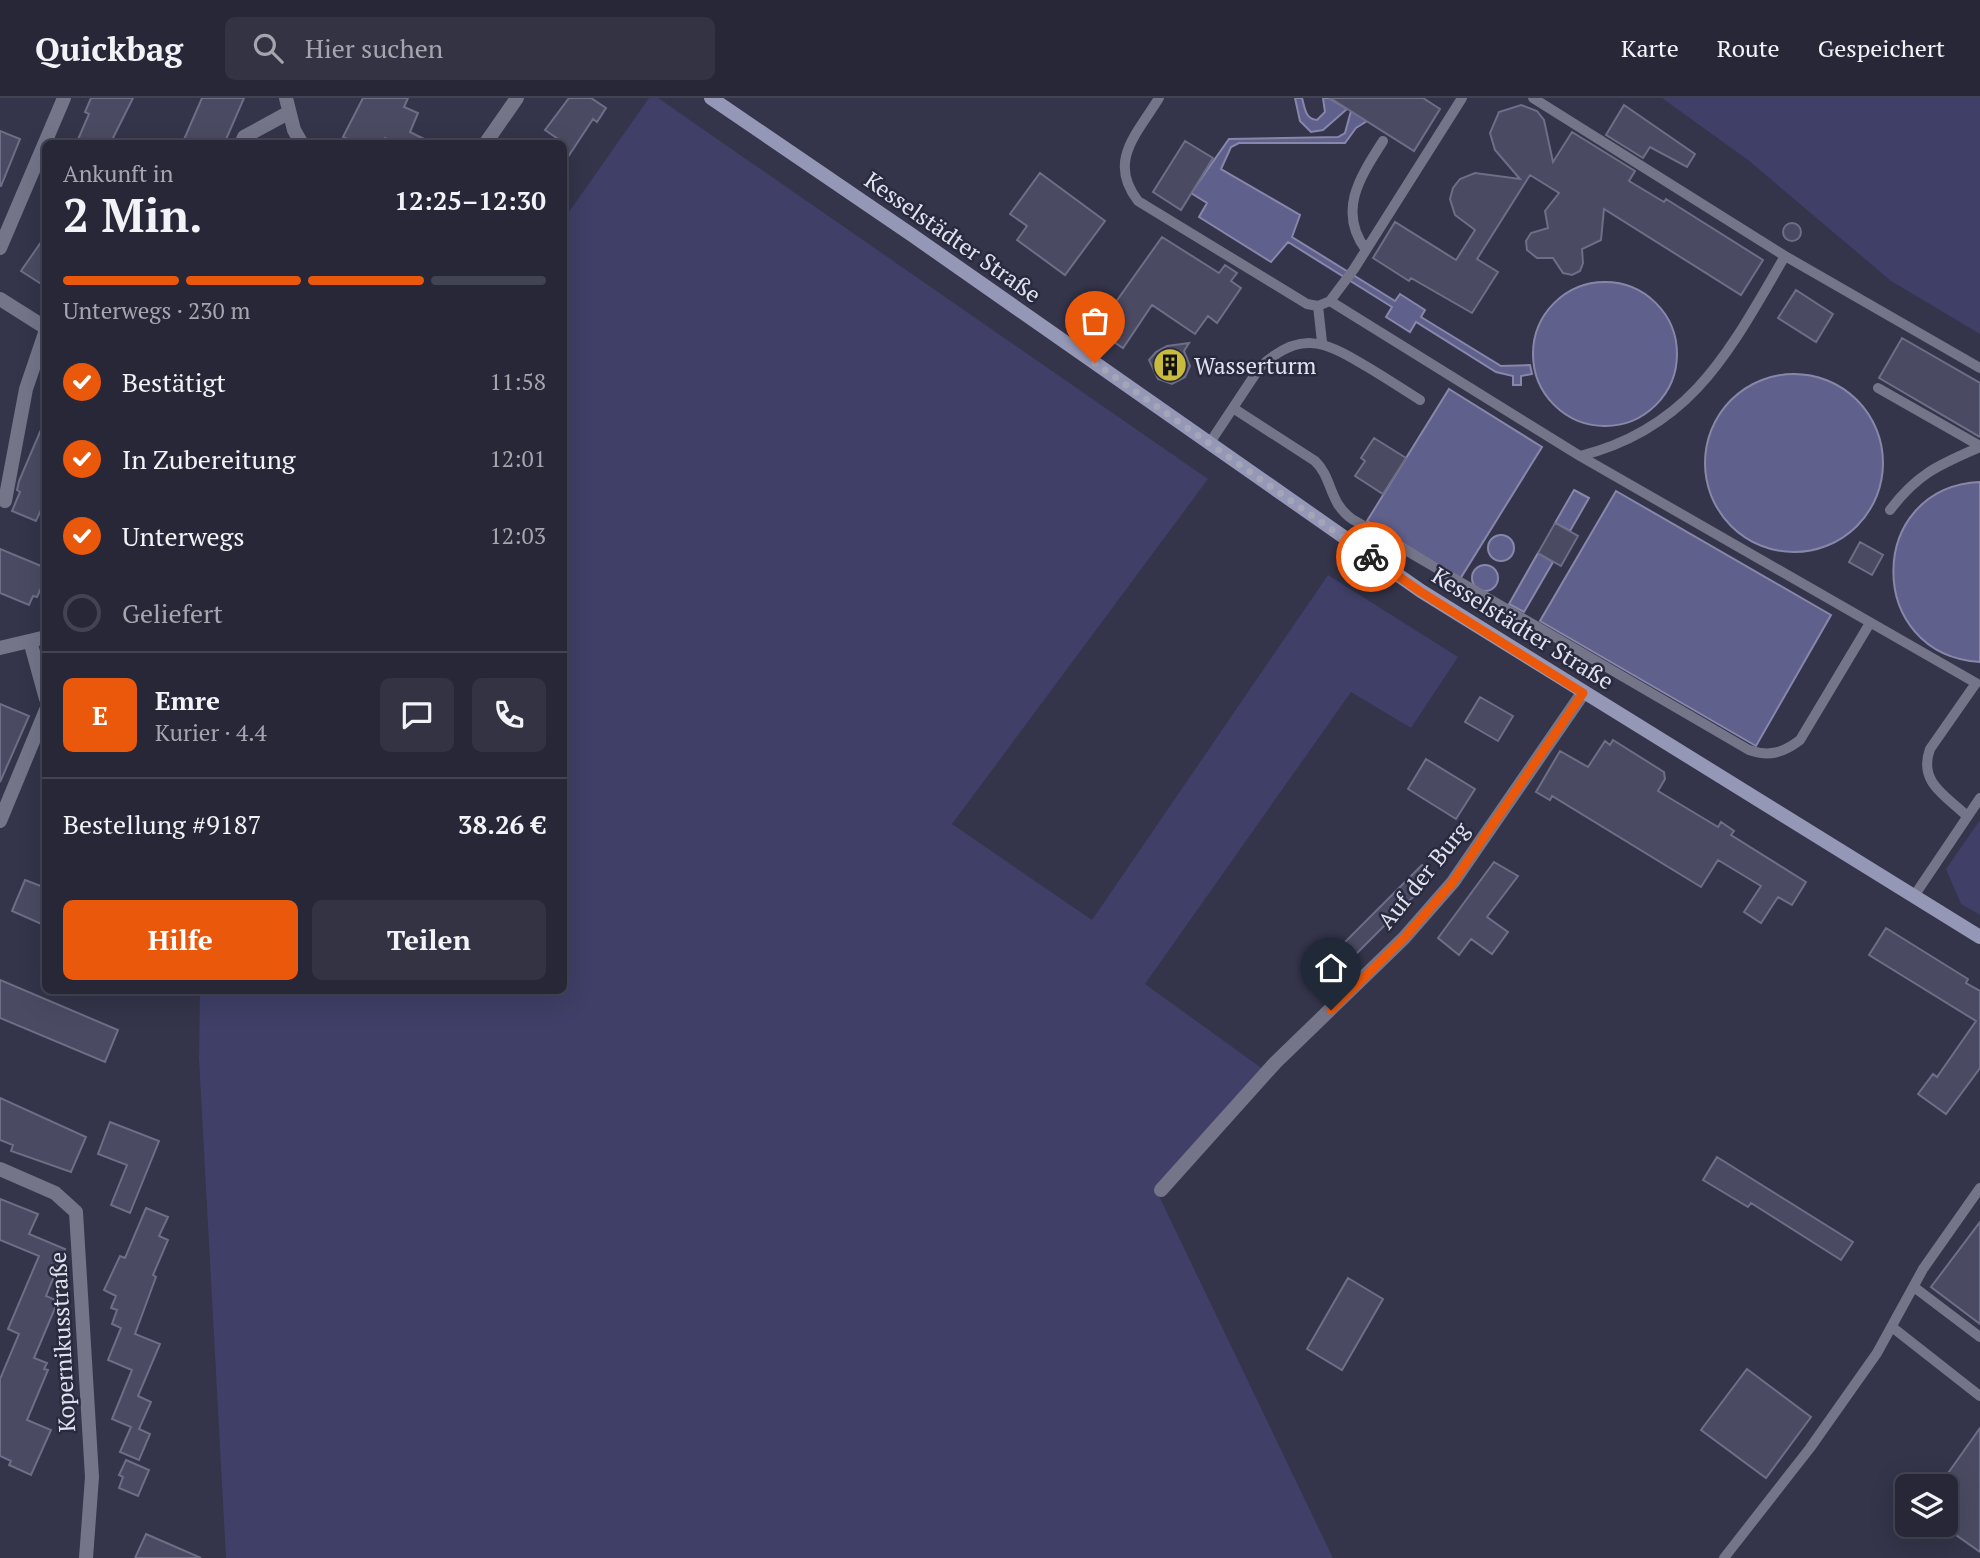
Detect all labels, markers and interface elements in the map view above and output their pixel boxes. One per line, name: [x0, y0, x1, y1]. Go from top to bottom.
search box: [225, 17, 715, 80]
text: Quickbag: [35, 27, 183, 70]
icon: search: [249, 29, 287, 67]
text: Hier suchen: [305, 31, 443, 65]
text: Karte: [1621, 32, 1679, 64]
text: Route: [1717, 32, 1780, 64]
text: Gespeichert: [1818, 32, 1945, 64]
text: Ankunft in: [63, 158, 173, 189]
street label: Kesselstädter Straße: [859, 164, 1047, 310]
text: 12:25–12:30: [394, 183, 546, 217]
text: 2 Min.: [63, 184, 203, 245]
pin: [1065, 291, 1125, 363]
text: Unterwegs · 230 m: [63, 295, 250, 326]
icon: bag: [1076, 302, 1114, 340]
building icon: Wasserturm: [1151, 346, 1189, 384]
place label: Wasserturm: [1194, 350, 1316, 381]
icon: check: [63, 363, 101, 401]
text: Bestätigt: [122, 365, 226, 399]
text: 11:58: [489, 366, 546, 397]
icon: check: [63, 440, 101, 478]
text: In Zubereitung: [122, 442, 296, 476]
text: 12:01: [489, 443, 546, 474]
icon: check: [63, 517, 101, 555]
text: Unterwegs: [122, 519, 245, 553]
text: 12:03: [489, 520, 546, 551]
courier: [1336, 522, 1406, 592]
icon: bike: [1352, 538, 1390, 576]
street label: Kesselstädter Straße: [1426, 560, 1620, 696]
text: Geliefert: [122, 596, 223, 630]
button: chat: [380, 678, 454, 752]
button: phone: [472, 678, 546, 752]
text: Emre: [155, 683, 220, 717]
text: E: [92, 698, 108, 732]
text: Kurier · 4.4: [155, 717, 267, 748]
text: Bestellung #9187: [63, 807, 261, 841]
text: 38.26 €: [458, 807, 546, 841]
street label: Auf der Burg: [1370, 814, 1476, 935]
button: Hilfe: [63, 900, 298, 980]
button: Teilen: [312, 900, 546, 980]
pin: [1301, 938, 1361, 1010]
icon: home: [1312, 949, 1350, 987]
street label: Kopernikusstraße: [42, 1251, 82, 1433]
map controls: [1895, 1474, 1958, 1537]
button: layers: [1895, 1474, 1958, 1537]

